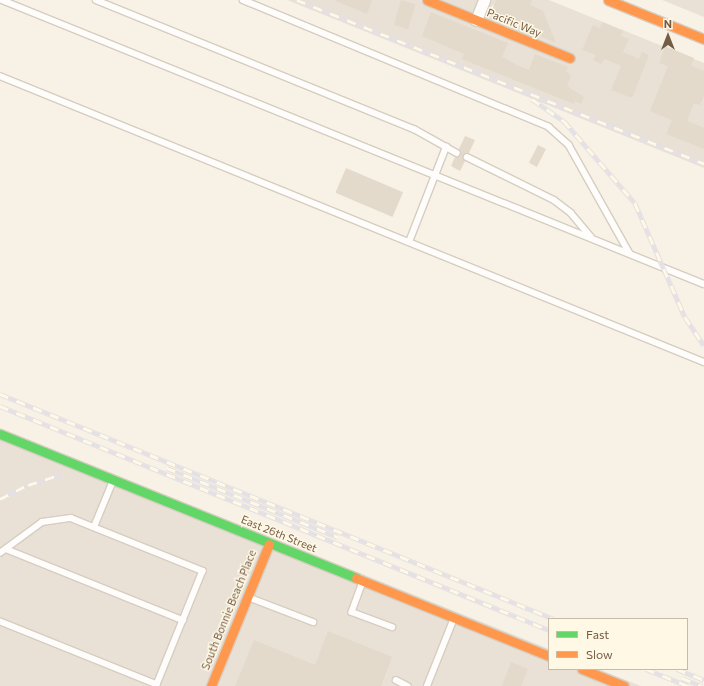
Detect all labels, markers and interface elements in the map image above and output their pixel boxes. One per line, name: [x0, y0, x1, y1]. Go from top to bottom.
street label: Pacific Way: [485, 6, 543, 40]
north arrow: [648, 16, 688, 56]
text: N: [664, 17, 672, 30]
street label: East 26th Street: [239, 513, 319, 555]
street label: South Bonnie Beach Place: [199, 548, 259, 672]
legend: [548, 618, 688, 670]
text: Fast: [586, 627, 609, 641]
text: Slow: [586, 647, 613, 661]

